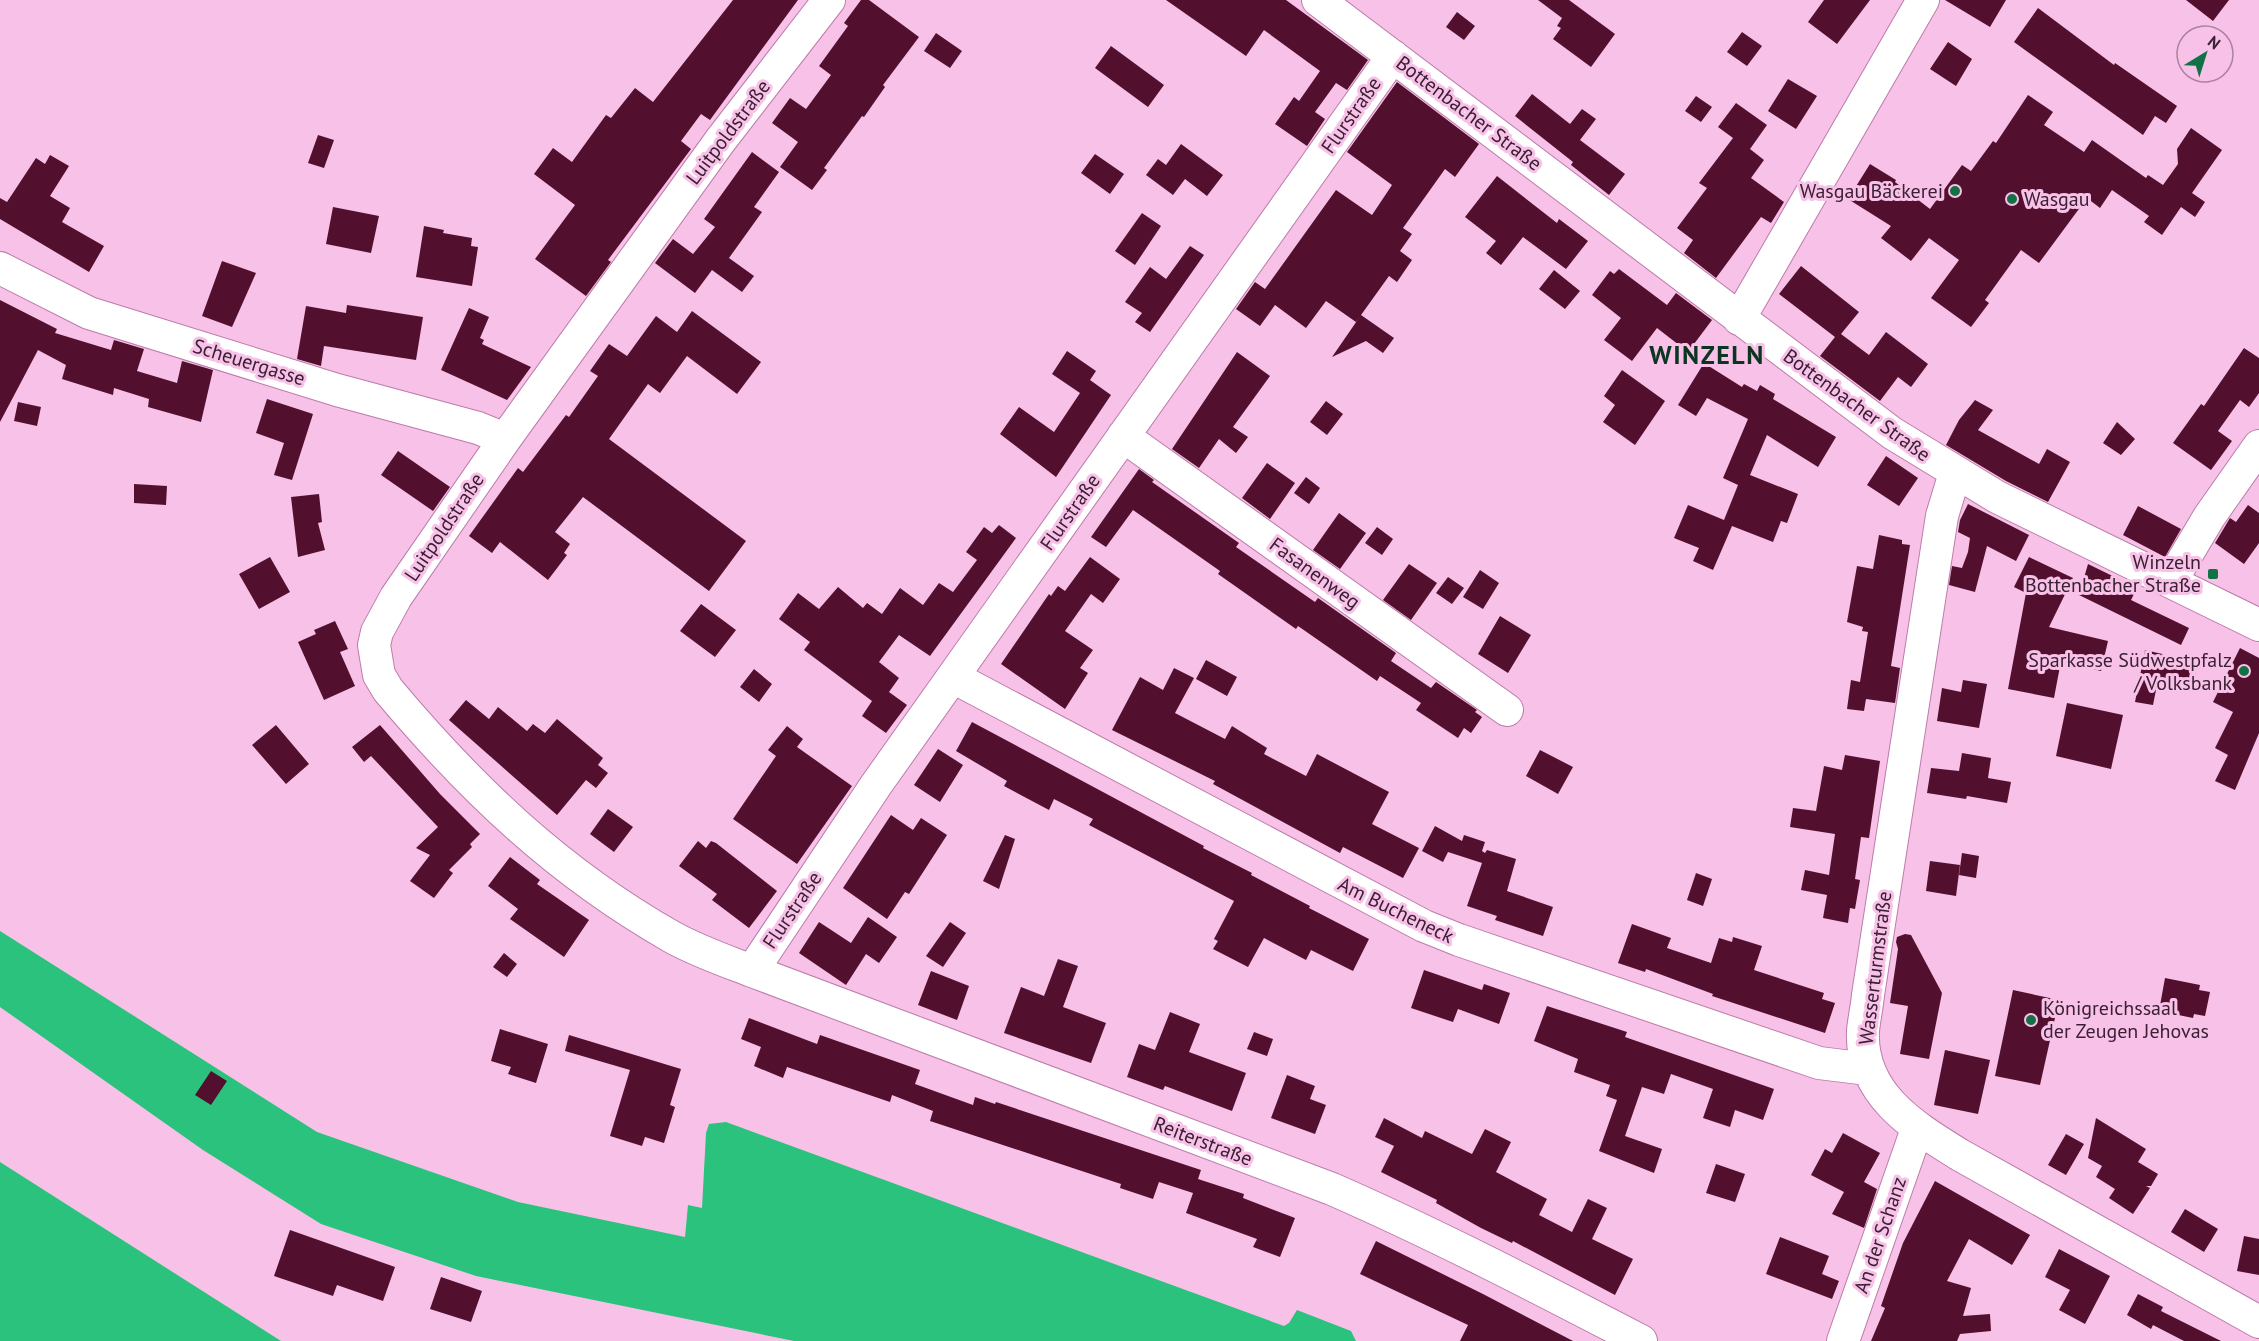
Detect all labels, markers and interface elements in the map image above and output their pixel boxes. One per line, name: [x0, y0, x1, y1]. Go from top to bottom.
north arrow: [2175, 24, 2235, 84]
text: N: [2204, 31, 2225, 53]
street label: Bottenbacher Straße: [1391, 50, 1547, 176]
street label: Flurstraße: [1315, 72, 1387, 158]
street label: Luitpoldstraße: [680, 74, 776, 190]
place label: Wasgau Bäckerei: [1800, 178, 1943, 204]
marker: Wasgau Bäckerei: [1948, 184, 1962, 198]
place label: Wasgau: [2024, 186, 2090, 212]
marker: Wasgau: [2005, 192, 2019, 206]
street label: Scheuergasse: [190, 333, 308, 391]
district label: WINZELN: [1649, 338, 1765, 371]
street label: Bottenbacher Straße: [1778, 343, 1936, 467]
street label: Luitpoldstraße: [398, 468, 490, 586]
street label: Flurstraße: [1034, 469, 1106, 555]
street label: Fasanenweg: [1265, 531, 1365, 615]
place label: Winzeln Bottenbacher Straße: [2025, 549, 2201, 598]
marker: Winzeln Bottenbacher Straße: [2206, 567, 2220, 581]
place label: Sparkasse Südwestpfalz / Volksbank: [2028, 647, 2232, 696]
marker: Sparkasse Südwestpfalz / Volksbank: [2237, 664, 2251, 678]
street label: Flurstraße: [757, 866, 827, 954]
street label: Am Bucheneck: [1334, 871, 1458, 949]
street label: Wasserturmstraße: [1853, 890, 1897, 1046]
place label: Königreichssaal der Zeugen Jehovas: [2043, 995, 2209, 1044]
marker: Königreichssaal der Zeugen Jehovas: [2024, 1013, 2038, 1027]
street label: Reiterstraße: [1150, 1110, 1256, 1172]
street label: An der Schanz: [1848, 1173, 1912, 1297]

